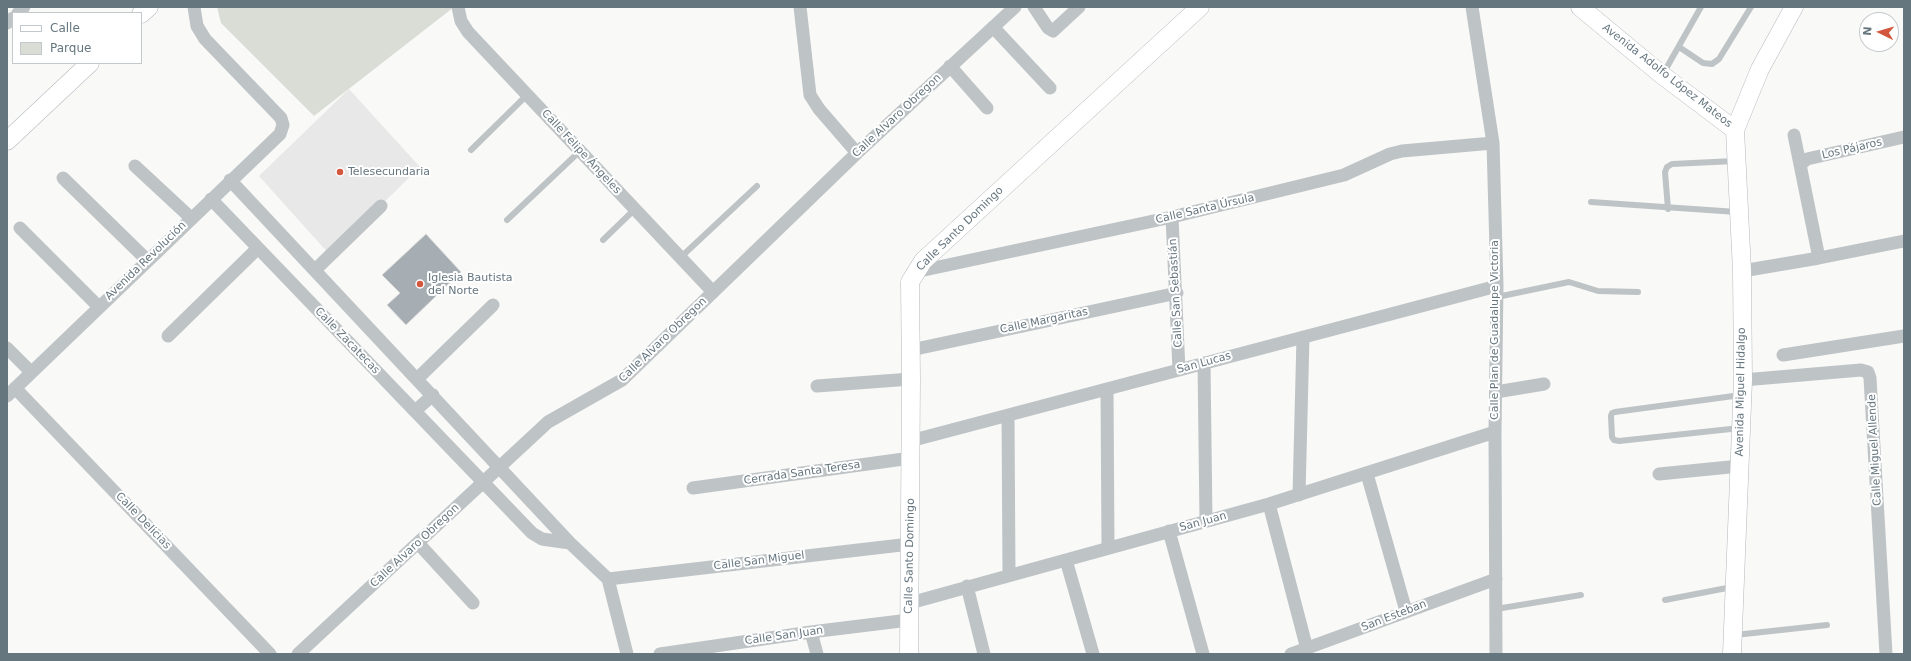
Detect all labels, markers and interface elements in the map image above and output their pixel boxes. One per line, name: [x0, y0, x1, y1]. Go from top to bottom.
legend: [12, 12, 142, 64]
north arrow: [1859, 12, 1899, 52]
text: Calle: [50, 21, 80, 35]
street label: Avenida Adolfo López Mateos: [1599, 21, 1735, 131]
text: N: [1861, 26, 1874, 36]
text: Parque: [50, 41, 91, 55]
street label: Calle Alvaro Obregon: [850, 71, 944, 161]
street label: Calle Felipe Ángeles: [539, 107, 623, 197]
street label: Los Pájaros: [1821, 136, 1883, 162]
place label: Telesecundaria: [348, 165, 430, 179]
marker: Telesecundaria: [335, 167, 345, 177]
street label: Calle Santo Domingo: [914, 184, 1006, 274]
street label: Calle Santa Úrsula: [1154, 191, 1256, 227]
street label: Avenida Revolución: [103, 219, 189, 303]
street label: Calle San Sebastián: [1167, 238, 1185, 348]
street label: Calle Plan de Guadalupe Victoria: [1488, 240, 1502, 420]
place label: Iglesia Bautista del Norte: [428, 271, 512, 297]
marker: Iglesia Bautista del Norte: [415, 279, 425, 289]
street label: Calle Alvaro Obregon: [617, 295, 709, 385]
street label: Calle Zacatecas: [312, 305, 382, 377]
street label: Calle Margaritas: [999, 305, 1089, 337]
street label: Avenida Miguel Hidalgo: [1733, 327, 1749, 457]
street label: San Lucas: [1175, 349, 1233, 377]
street label: Calle Miguel Allende: [1865, 394, 1885, 506]
street label: Cerrada Santa Teresa: [743, 458, 861, 488]
street label: Calle Delicias: [113, 490, 173, 552]
street label: Calle Santo Domingo: [902, 498, 918, 614]
street label: Calle Alvaro Obregon: [368, 501, 462, 591]
street label: San Juan: [1178, 509, 1228, 535]
street label: Calle San Miguel: [713, 549, 805, 573]
street label: San Esteban: [1360, 598, 1428, 634]
street label: Calle San Juan: [744, 624, 824, 648]

